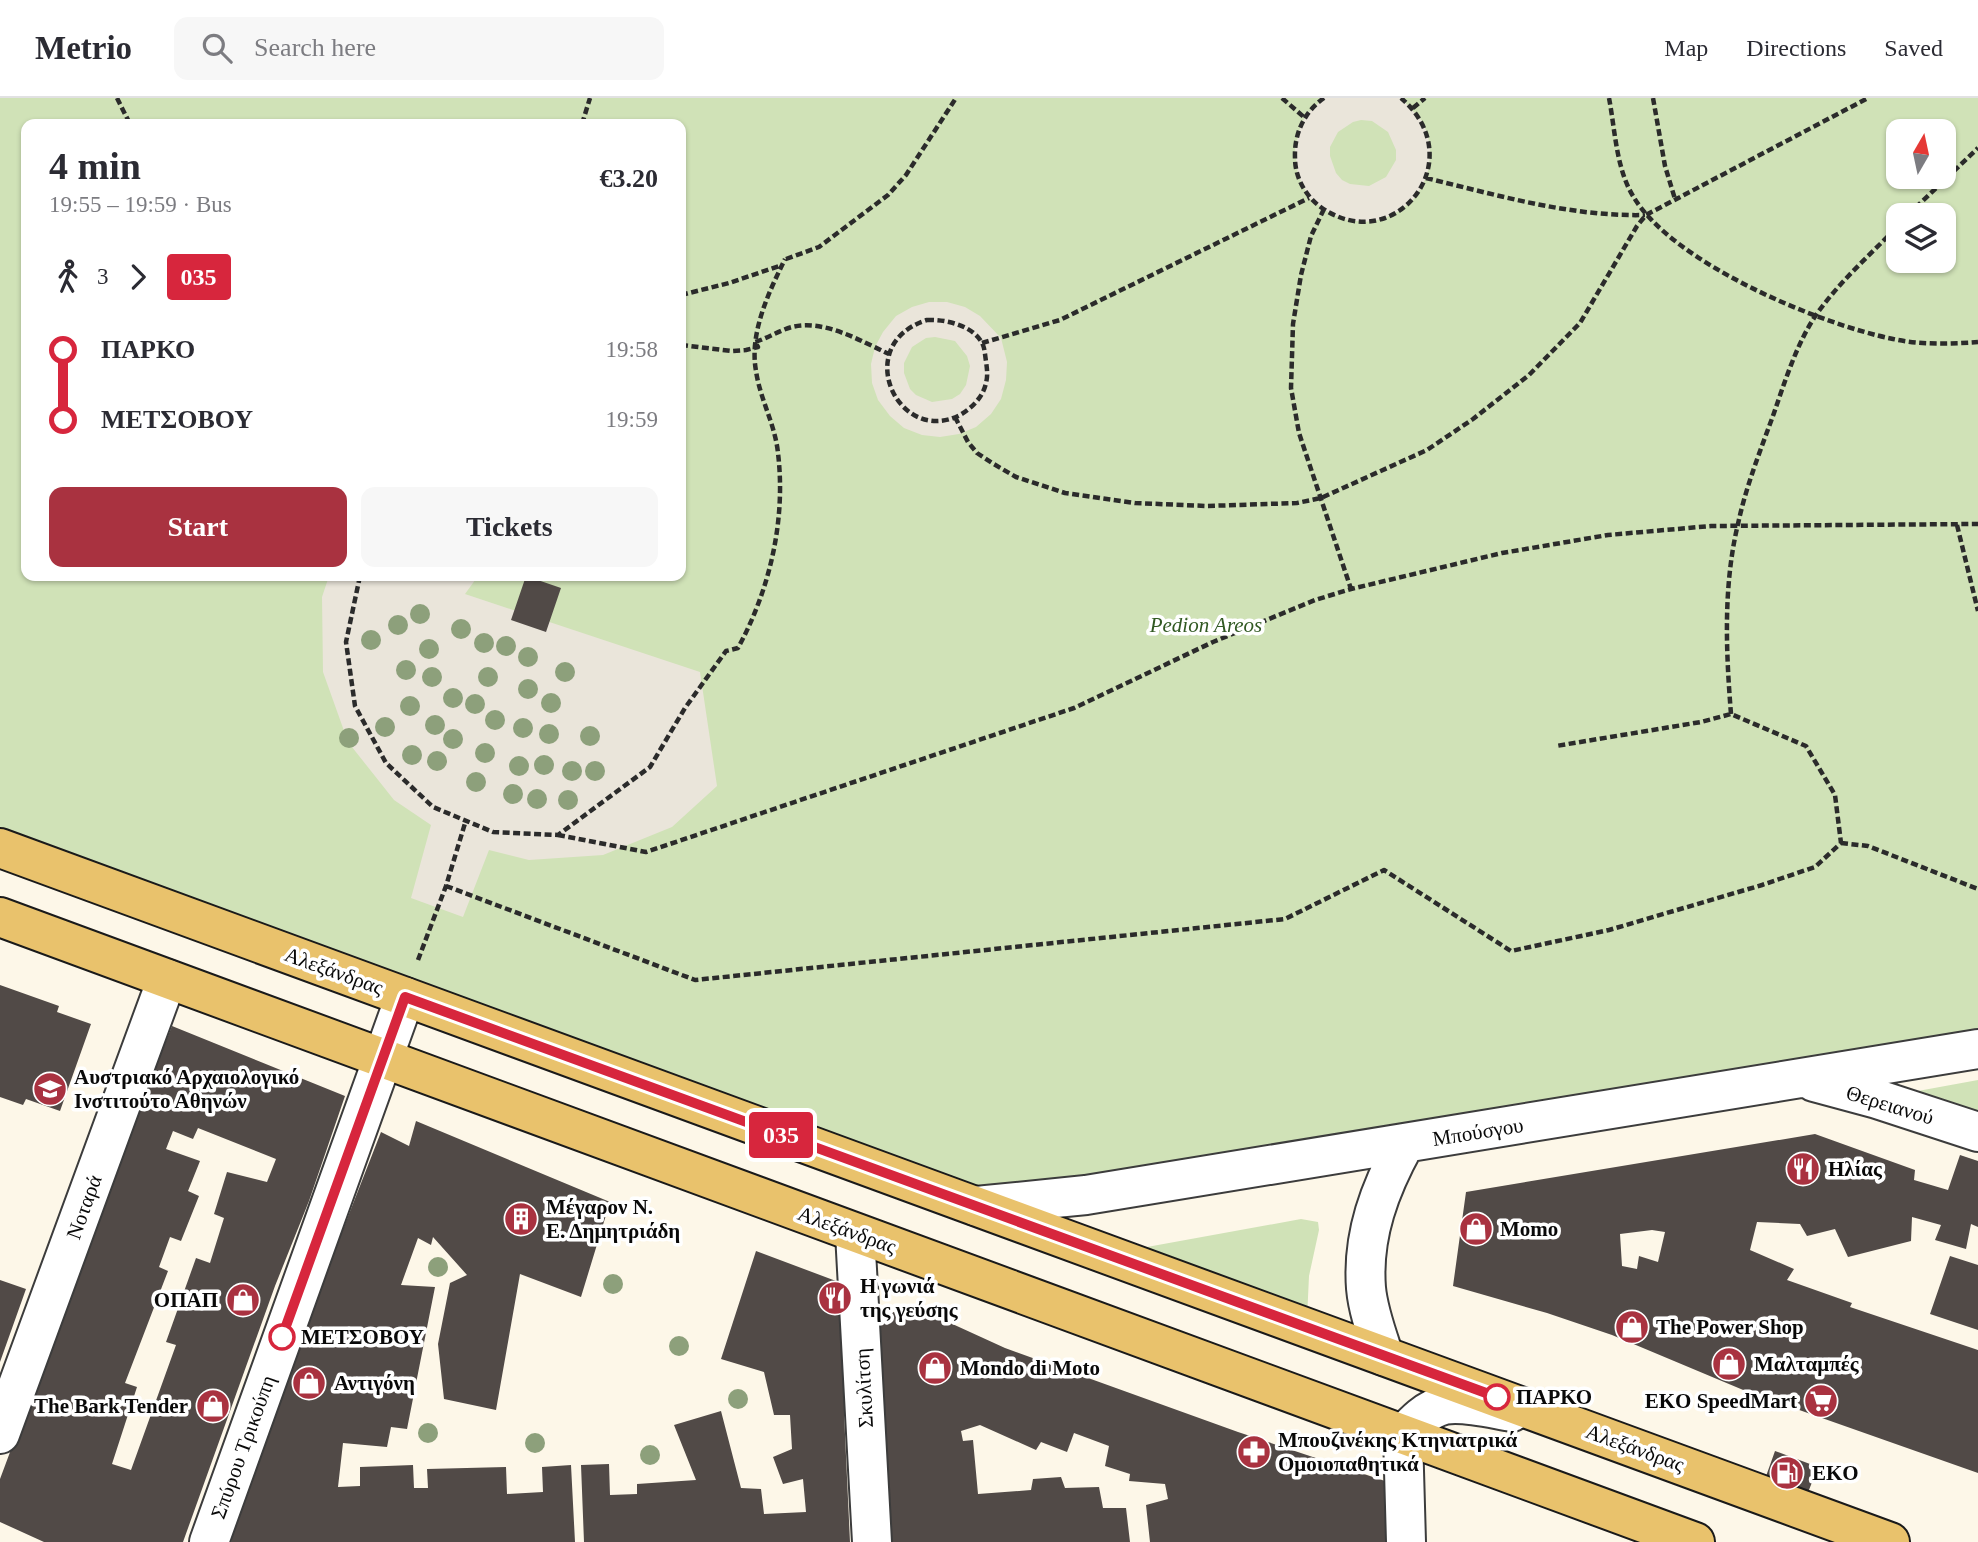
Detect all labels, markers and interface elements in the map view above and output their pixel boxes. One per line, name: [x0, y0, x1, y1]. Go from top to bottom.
search box: [174, 17, 664, 80]
icon: search: [198, 29, 236, 67]
text: Metrio: [35, 30, 132, 66]
text: Search here: [254, 33, 376, 62]
text: Map: [1664, 35, 1708, 61]
text: Directions: [1746, 35, 1846, 61]
text: Saved: [1884, 35, 1943, 61]
north arrow: [1886, 119, 1956, 189]
map controls: [1886, 119, 1956, 273]
text: 4 min: [49, 145, 141, 187]
text: €3.20: [600, 164, 658, 193]
text: 19:55 – 19:59 · Bus: [49, 192, 232, 217]
button: layers: [1886, 203, 1956, 273]
icon: walk: [49, 258, 87, 296]
icon: forward: [119, 258, 157, 296]
text: 3: [97, 264, 109, 289]
text: 035: [181, 264, 217, 290]
text: ΠΑΡΚΟ: [101, 335, 195, 364]
text: 19:58: [606, 337, 658, 362]
text: ΜΕΤΣΟΒΟΥ: [101, 405, 253, 434]
text: 19:59: [606, 407, 658, 432]
button: Start: [49, 487, 347, 567]
button: Tickets: [361, 487, 658, 567]
park label: Pedion Areos: [1149, 613, 1262, 637]
street label: Αλεξάνδρας: [282, 942, 387, 1000]
place label: Αυστριακό Αρχαιολογικό Ινστιτούτο Αθηνών: [74, 1065, 299, 1113]
school or university icon: Αυστριακό Αρχαιολογικό Ινστιτούτο Αθηνών: [31, 1070, 69, 1108]
street label: Θερειανού: [1843, 1080, 1937, 1130]
line badge: 035: [741, 1112, 821, 1158]
street label: Μπούσγου: [1431, 1113, 1525, 1151]
text: 035: [763, 1122, 799, 1148]
restaurant icon: Ηλίας: [1784, 1150, 1822, 1188]
place label: Ηλίας: [1828, 1157, 1883, 1181]
street label: Νοταρά: [61, 1172, 107, 1242]
place label: Μέγαρον Ν. Ε. Δημητριάδη: [546, 1195, 680, 1243]
building icon: Μέγαρον Ν. Ε. Δημητριάδη: [502, 1200, 540, 1238]
street label: Αλεξάνδρας: [795, 1201, 900, 1259]
shop icon: Momo: [1457, 1210, 1495, 1248]
place label: Momo: [1500, 1217, 1558, 1241]
place label: Η γωνιά της γεύσης: [860, 1274, 959, 1322]
restaurant icon: Η γωνιά της γεύσης: [816, 1279, 854, 1317]
shop icon: ΟΠΑΠ: [224, 1281, 262, 1319]
place label: ΟΠΑΠ: [154, 1288, 218, 1312]
shop icon: The Power Shop: [1613, 1308, 1651, 1346]
place label: The Power Shop: [1656, 1315, 1804, 1339]
marker: ΜΕΤΣΟΒΟΥ: [269, 1324, 295, 1350]
place label: ΜΕΤΣΟΒΟΥ: [301, 1325, 424, 1349]
shop icon: Μαλταμπές: [1710, 1345, 1748, 1383]
street label: Σκυλίτση: [850, 1348, 878, 1428]
shop icon: Mondo di Moto: [916, 1349, 954, 1387]
place label: Μαλταμπές: [1754, 1352, 1860, 1376]
place label: Mondo di Moto: [960, 1356, 1100, 1380]
shop icon: Αντιγόνη: [290, 1364, 328, 1402]
place label: Αντιγόνη: [334, 1371, 415, 1395]
street label: Σπύρου Τρικούπη: [206, 1372, 280, 1522]
supermarket icon: EKO SpeedMart: [1802, 1382, 1840, 1420]
marker: ΠΑΡΚΟ: [1484, 1384, 1510, 1410]
place label: ΠΑΡΚΟ: [1516, 1385, 1592, 1409]
shop icon: The Bark Tender: [194, 1387, 232, 1425]
place label: EKO SpeedMart: [1645, 1389, 1797, 1413]
place label: The Bark Tender: [34, 1394, 188, 1418]
street label: Αλεξάνδρας: [1583, 1419, 1688, 1477]
place label: Μπουζινέκης Κτηνιατρικά Ομοιοπαθητικά: [1278, 1428, 1517, 1476]
pharmacy icon: Μπουζινέκης Κτηνιατρικά Ομοιοπαθητικά: [1235, 1433, 1273, 1471]
fuel station icon: EKO: [1768, 1454, 1806, 1492]
place label: EKO: [1812, 1461, 1859, 1485]

